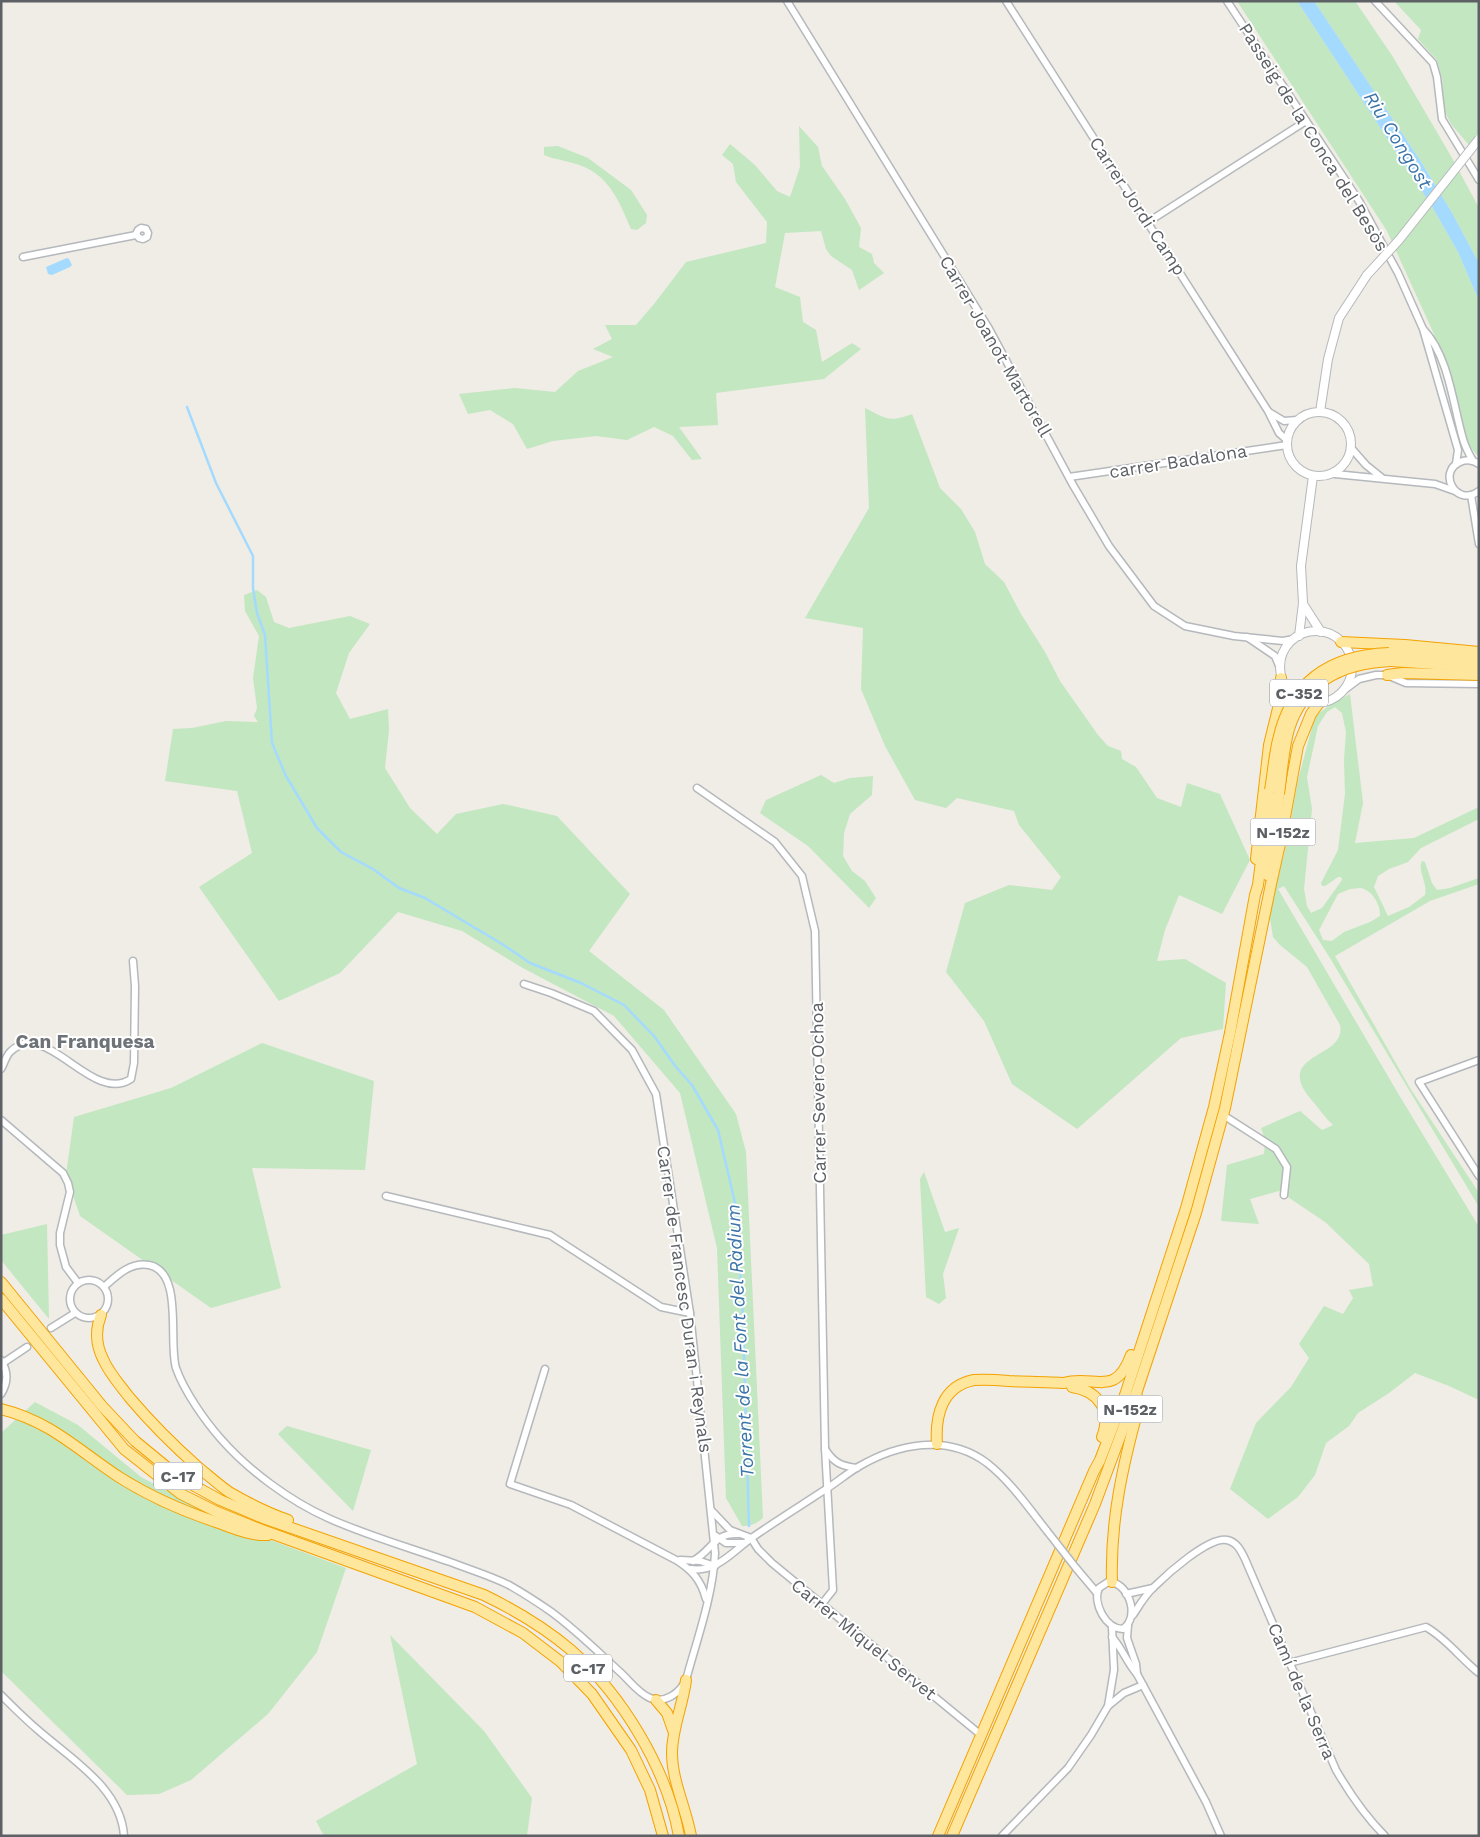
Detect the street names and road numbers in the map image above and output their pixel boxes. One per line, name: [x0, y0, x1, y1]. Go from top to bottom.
street label: Passeig de la Conca del Besòs: [1235, 19, 1393, 255]
street label: Carrer Jordi Camp: [1085, 133, 1191, 279]
street label: Carrer Joanot Martorell: [936, 252, 1057, 441]
street label: carrer Badalona: [1108, 440, 1248, 482]
road number: C-352: [1270, 680, 1328, 706]
road number: N-152z: [1250, 819, 1316, 846]
street label: Carrer Severo Ochoa: [806, 1002, 830, 1184]
street label: Carrer de Francesc Duran i Reynals: [653, 1144, 717, 1454]
road number: N-152z: [1098, 1396, 1162, 1422]
road number: C-17: [154, 1462, 202, 1490]
street label: Carrer Miquel Servet: [787, 1574, 941, 1704]
street label: Camí de la Serra: [1264, 1620, 1340, 1762]
road number: C-17: [564, 1655, 612, 1682]

